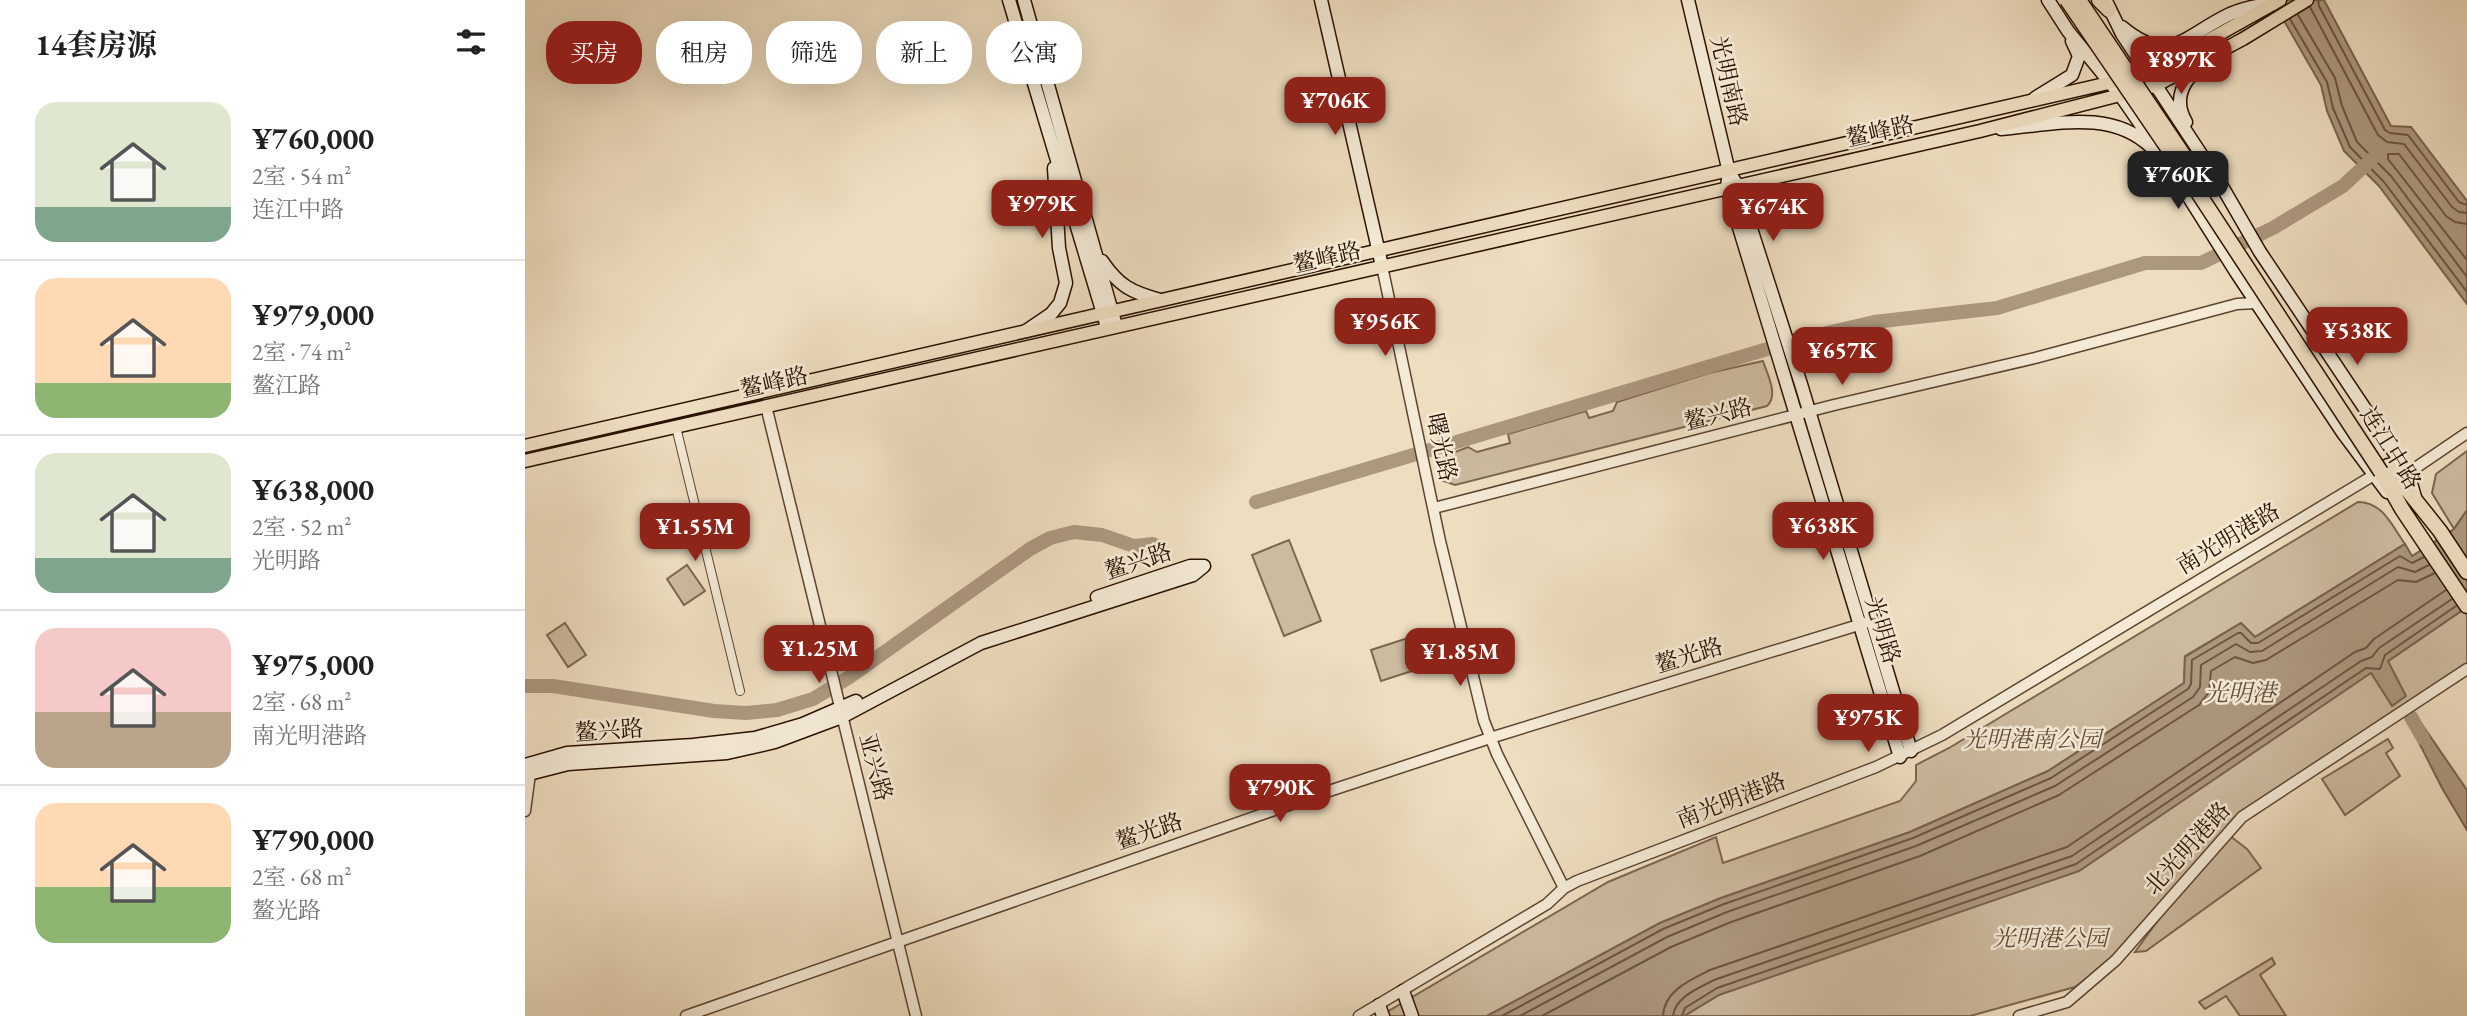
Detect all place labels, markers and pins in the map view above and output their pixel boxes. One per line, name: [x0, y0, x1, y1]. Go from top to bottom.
pin: ¥897K: [2132, 36, 2230, 96]
pin: ¥706K: [1286, 78, 1384, 137]
pin: ¥760K: [2129, 152, 2227, 211]
pin: ¥979K: [993, 180, 1091, 240]
pin: ¥674K: [1724, 184, 1822, 243]
pin: ¥956K: [1336, 298, 1434, 358]
pin: ¥538K: [2308, 308, 2406, 367]
pin: ¥657K: [1793, 328, 1891, 387]
pin: ¥638K: [1774, 503, 1872, 562]
pin: ¥1.55M: [638, 504, 752, 563]
pin: ¥1.25M: [762, 626, 876, 685]
pin: ¥1.85M: [1403, 628, 1517, 688]
pin: ¥975K: [1819, 694, 1917, 754]
pin: ¥790K: [1231, 764, 1329, 824]

